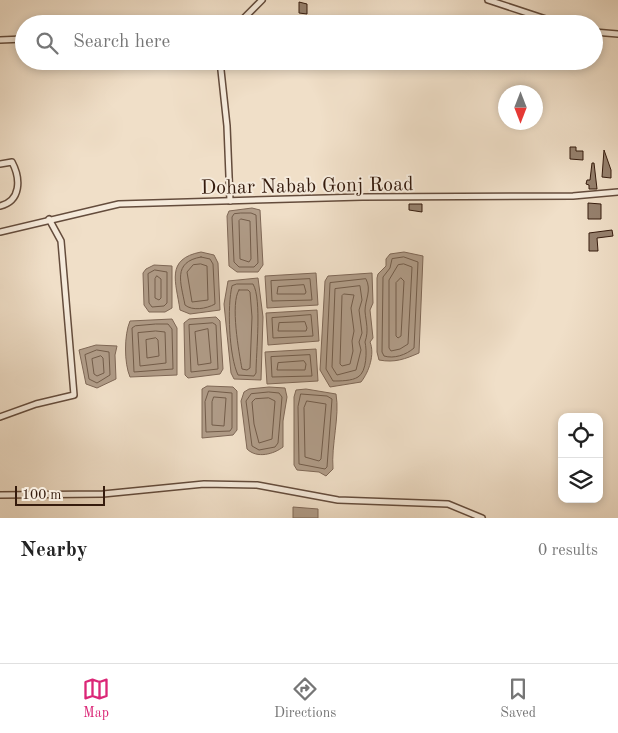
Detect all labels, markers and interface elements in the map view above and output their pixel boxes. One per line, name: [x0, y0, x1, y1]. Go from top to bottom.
search box: [15, 15, 603, 70]
icon: search: [33, 29, 61, 57]
text: Search here: [73, 33, 170, 52]
north arrow: [498, 85, 543, 130]
street label: Dohar Nabab Gonj Road: [200, 175, 414, 199]
map controls: [558, 413, 603, 503]
button: locate: [558, 413, 603, 458]
button: layers: [558, 458, 603, 503]
scale bar: [15, 483, 105, 506]
text: 100 m: [22, 488, 61, 502]
text: Nearby: [20, 540, 88, 561]
text: 0 results: [538, 543, 598, 559]
tab: Map: [82, 675, 110, 722]
tab: Directions: [274, 675, 336, 722]
tab: Saved: [500, 675, 536, 722]

